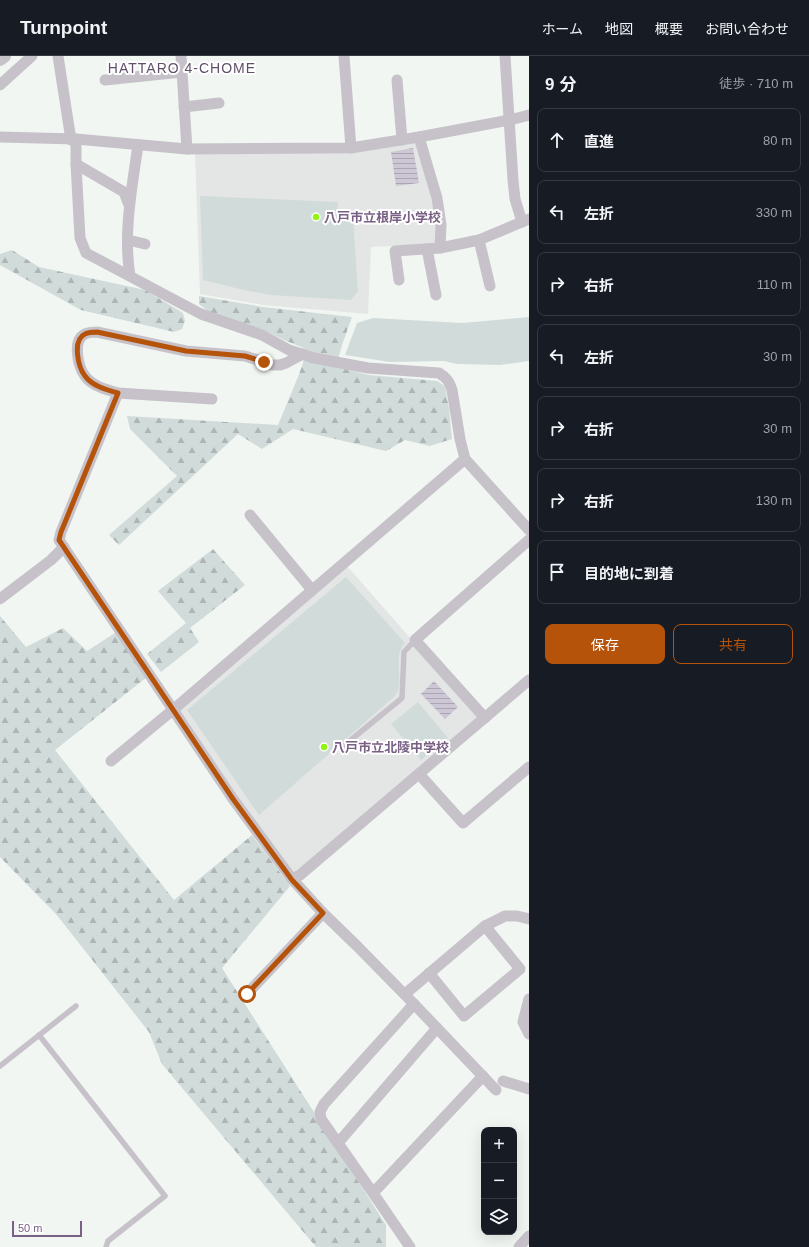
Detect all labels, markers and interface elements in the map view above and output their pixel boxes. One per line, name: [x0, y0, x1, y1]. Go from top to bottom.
text: Turnpoint: [20, 17, 107, 38]
text: ホーム: [541, 21, 583, 37]
text: 地図: [605, 21, 633, 37]
text: 概要: [655, 21, 683, 37]
text: お問い合わせ: [705, 21, 789, 37]
district label: HATTARO 4-CHOME: [108, 60, 256, 76]
text: 9 分: [545, 75, 576, 94]
text: 徒歩 · 710 m: [719, 76, 793, 91]
icon: ahead: [546, 129, 568, 151]
text: 直進: [584, 133, 614, 150]
text: 80 m: [763, 133, 792, 148]
icon: left: [546, 201, 568, 223]
text: 左折: [584, 205, 614, 222]
text: 330 m: [756, 205, 792, 220]
place label: 八戸市立根岸小学校: [324, 210, 441, 225]
marker: 八戸市立根岸小学校: [311, 212, 321, 222]
icon: right: [546, 273, 568, 295]
text: 右折: [584, 277, 614, 294]
text: 110 m: [757, 277, 792, 292]
icon: left: [546, 345, 568, 367]
text: 左折: [584, 349, 614, 366]
text: 30 m: [763, 349, 792, 364]
route end: [255, 353, 273, 371]
icon: right: [546, 417, 568, 439]
text: 右折: [584, 421, 614, 438]
text: 30 m: [763, 421, 792, 436]
icon: right: [546, 489, 568, 511]
text: 右折: [584, 493, 614, 510]
text: 130 m: [756, 493, 792, 508]
icon: arrive: [546, 561, 568, 583]
text: 目的地に到着: [584, 565, 674, 582]
button: 保存: [545, 624, 665, 664]
button: 共有: [673, 624, 793, 664]
place label: 八戸市立北陵中学校: [332, 740, 449, 755]
marker: 八戸市立北陵中学校: [319, 742, 329, 752]
route start: [238, 985, 256, 1003]
map controls: [481, 1127, 517, 1235]
button: +: [481, 1127, 517, 1163]
button: −: [481, 1163, 517, 1199]
button: layers: [481, 1199, 517, 1235]
scale bar: [12, 1219, 82, 1238]
text: 50 m: [18, 1222, 42, 1234]

